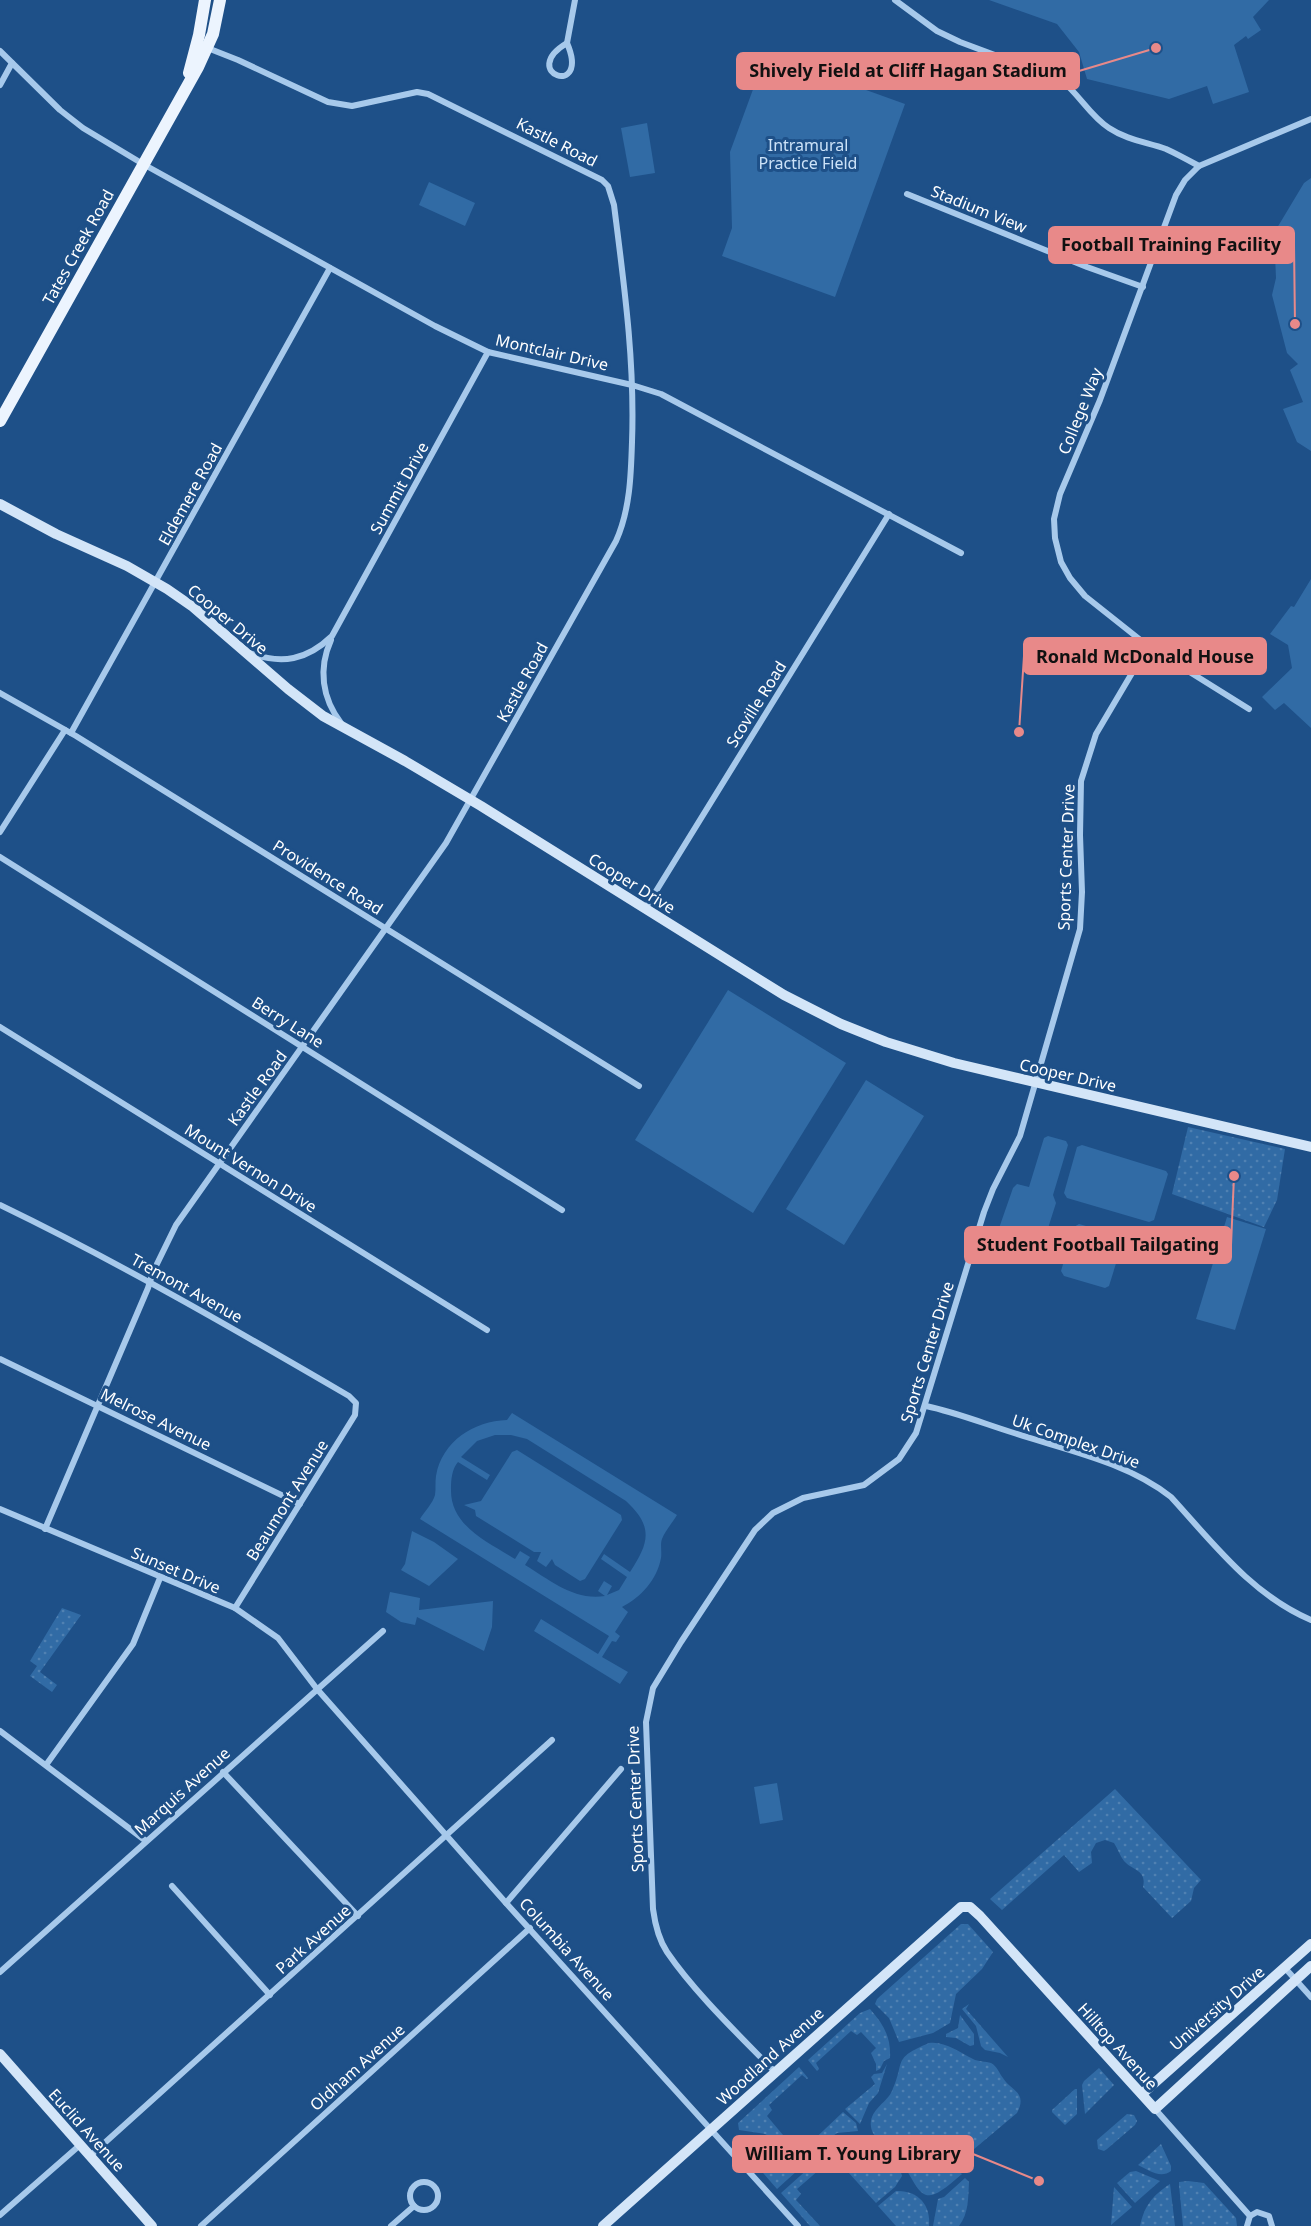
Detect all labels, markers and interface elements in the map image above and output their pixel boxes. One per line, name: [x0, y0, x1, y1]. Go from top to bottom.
callout: Shively Field at Cliff Hagan Stadium: [737, 53, 1079, 89]
text: Shively Field at Cliff Hagan Stadium: [749, 58, 1067, 82]
street label: Kastle Road: [513, 112, 601, 172]
park label: Intramural Practice Field: [759, 134, 857, 174]
street label: Stadium View: [928, 180, 1031, 238]
street label: Tates Creek Road: [37, 185, 119, 309]
callout: Football Training Facility: [1049, 227, 1294, 263]
text: Football Training Facility: [1061, 232, 1282, 256]
street label: Montclair Drive: [493, 328, 611, 376]
street label: College Way: [1053, 364, 1108, 458]
street label: Summit Drive: [365, 438, 433, 538]
street label: Eldemere Road: [153, 439, 227, 549]
street label: Cooper Drive: [183, 579, 273, 659]
street label: Kastle Road: [491, 638, 553, 726]
callout: Ronald McDonald House: [1024, 638, 1266, 674]
text: Ronald McDonald House: [1036, 644, 1254, 668]
street label: Scoville Road: [721, 657, 791, 751]
street label: Sports Center Drive: [1052, 783, 1080, 931]
street label: Providence Road: [269, 834, 387, 920]
street label: Cooper Drive: [584, 848, 680, 918]
street label: Berry Lane: [248, 991, 328, 1053]
street label: Kastle Road: [222, 1046, 292, 1130]
street label: Cooper Drive: [1017, 1053, 1119, 1097]
street label: Mount Vernon Drive: [181, 1118, 321, 1218]
callout: Student Football Tailgating: [965, 1227, 1231, 1263]
text: Student Football Tailgating: [977, 1232, 1219, 1256]
street label: Tremont Avenue: [127, 1248, 247, 1328]
street label: Sports Center Drive: [895, 1279, 959, 1425]
street label: Melrose Avenue: [97, 1383, 215, 1455]
street label: Uk Complex Drive: [1009, 1409, 1143, 1473]
street label: Beaumont Avenue: [241, 1435, 333, 1565]
street label: Sunset Drive: [128, 1541, 224, 1599]
street label: Sports Center Drive: [621, 1725, 649, 1873]
street label: Marquis Avenue: [129, 1742, 235, 1840]
street label: Columbia Avenue: [515, 1893, 619, 2005]
street label: Park Avenue: [271, 1899, 355, 1979]
street label: University Drive: [1165, 1961, 1269, 2055]
street label: Hilltop Avenue: [1073, 1998, 1163, 2094]
street label: Woodland Avenue: [712, 2002, 828, 2110]
street label: Oldham Avenue: [305, 2018, 409, 2116]
street label: Euclid Avenue: [44, 2084, 130, 2176]
callout: William T. Young Library: [733, 2136, 973, 2172]
text: William T. Young Library: [745, 2141, 962, 2165]

